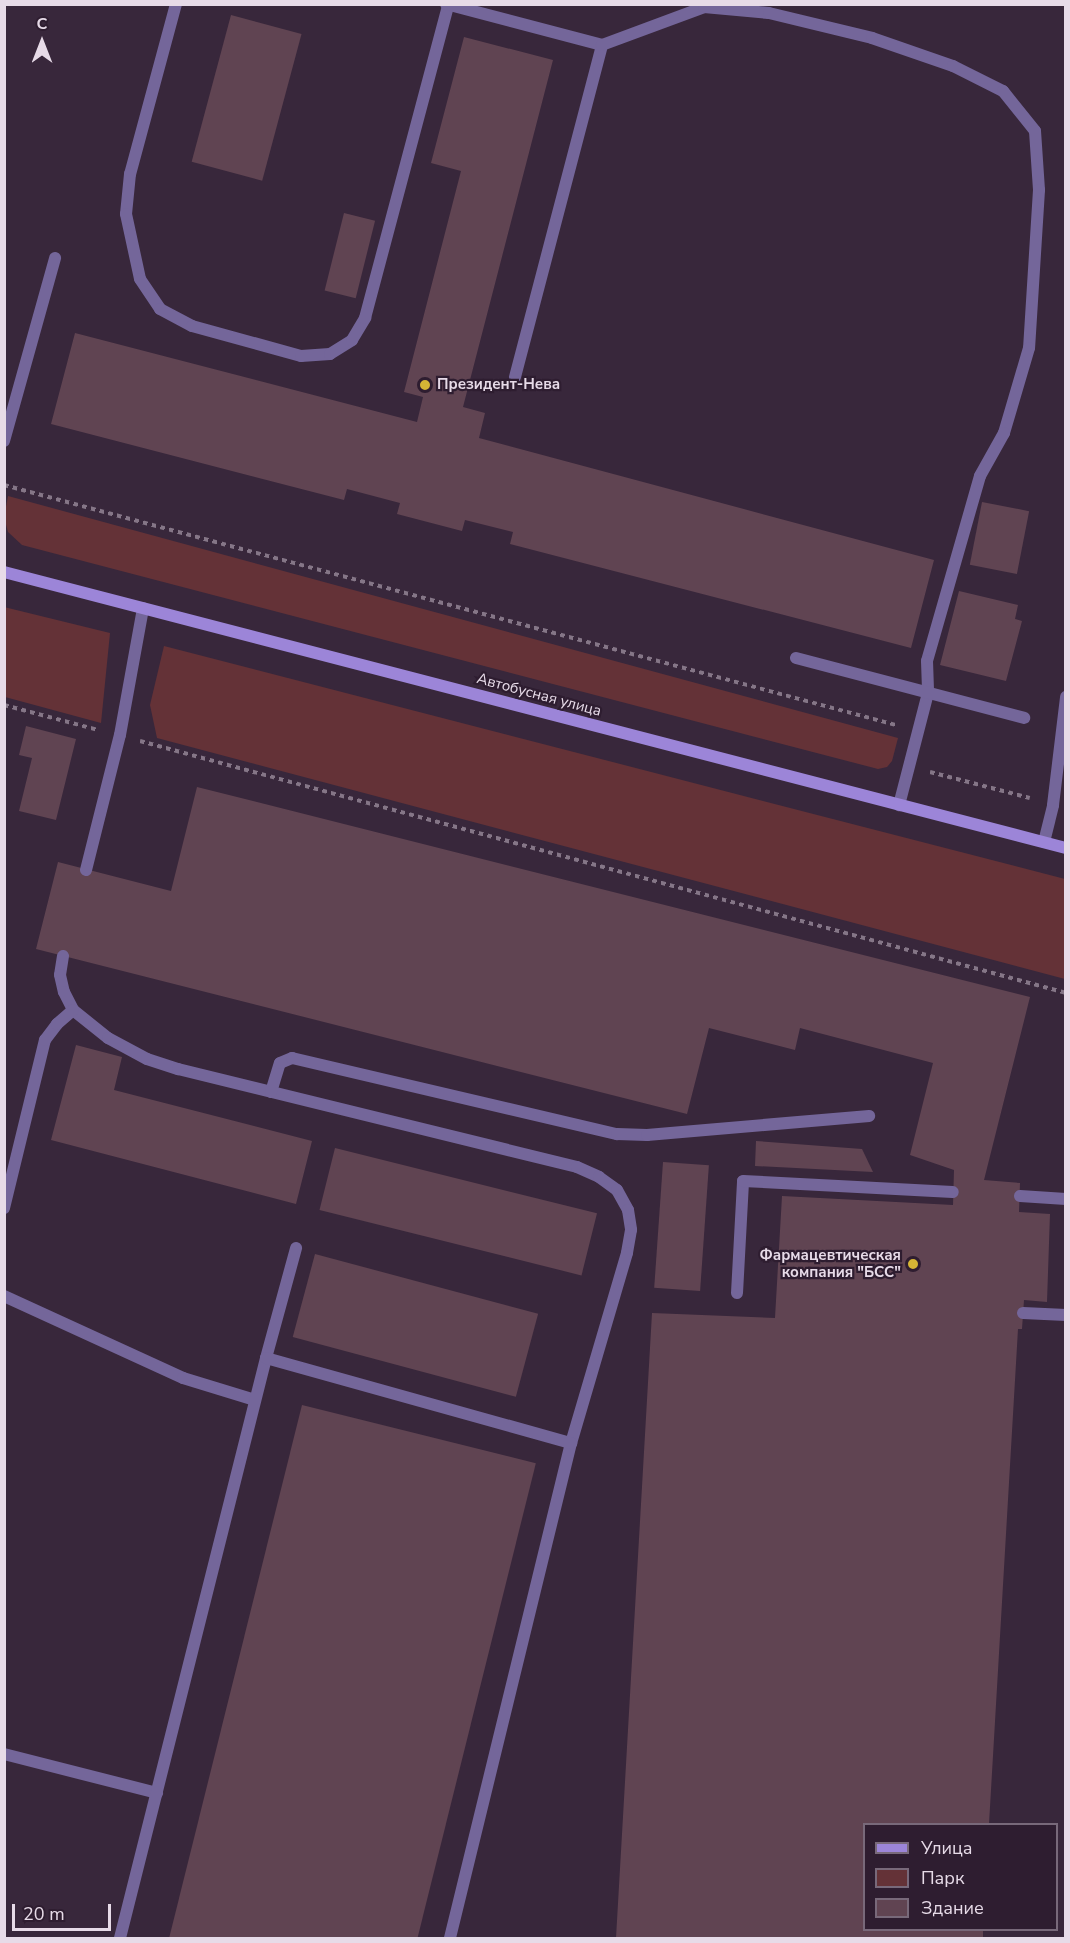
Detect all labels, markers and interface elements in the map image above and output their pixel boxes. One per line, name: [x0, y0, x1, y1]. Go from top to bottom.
north arrow: [12, 12, 72, 72]
text: С: [37, 13, 47, 35]
place label: Президент-Нева: [437, 376, 560, 394]
marker: Президент-Нева: [418, 378, 432, 392]
street label: Автобусная улица: [475, 670, 603, 720]
place label: Фармацевтическая компания "БСС": [759, 1246, 901, 1281]
marker: Фармацевтическая компания "БСС": [906, 1257, 920, 1271]
legend: [863, 1823, 1058, 1931]
text: Улица: [921, 1836, 972, 1860]
text: Парк: [921, 1866, 964, 1890]
scale bar: [15, 1892, 114, 1930]
text: Здание: [921, 1896, 984, 1920]
text: 20 m: [23, 1902, 65, 1926]

